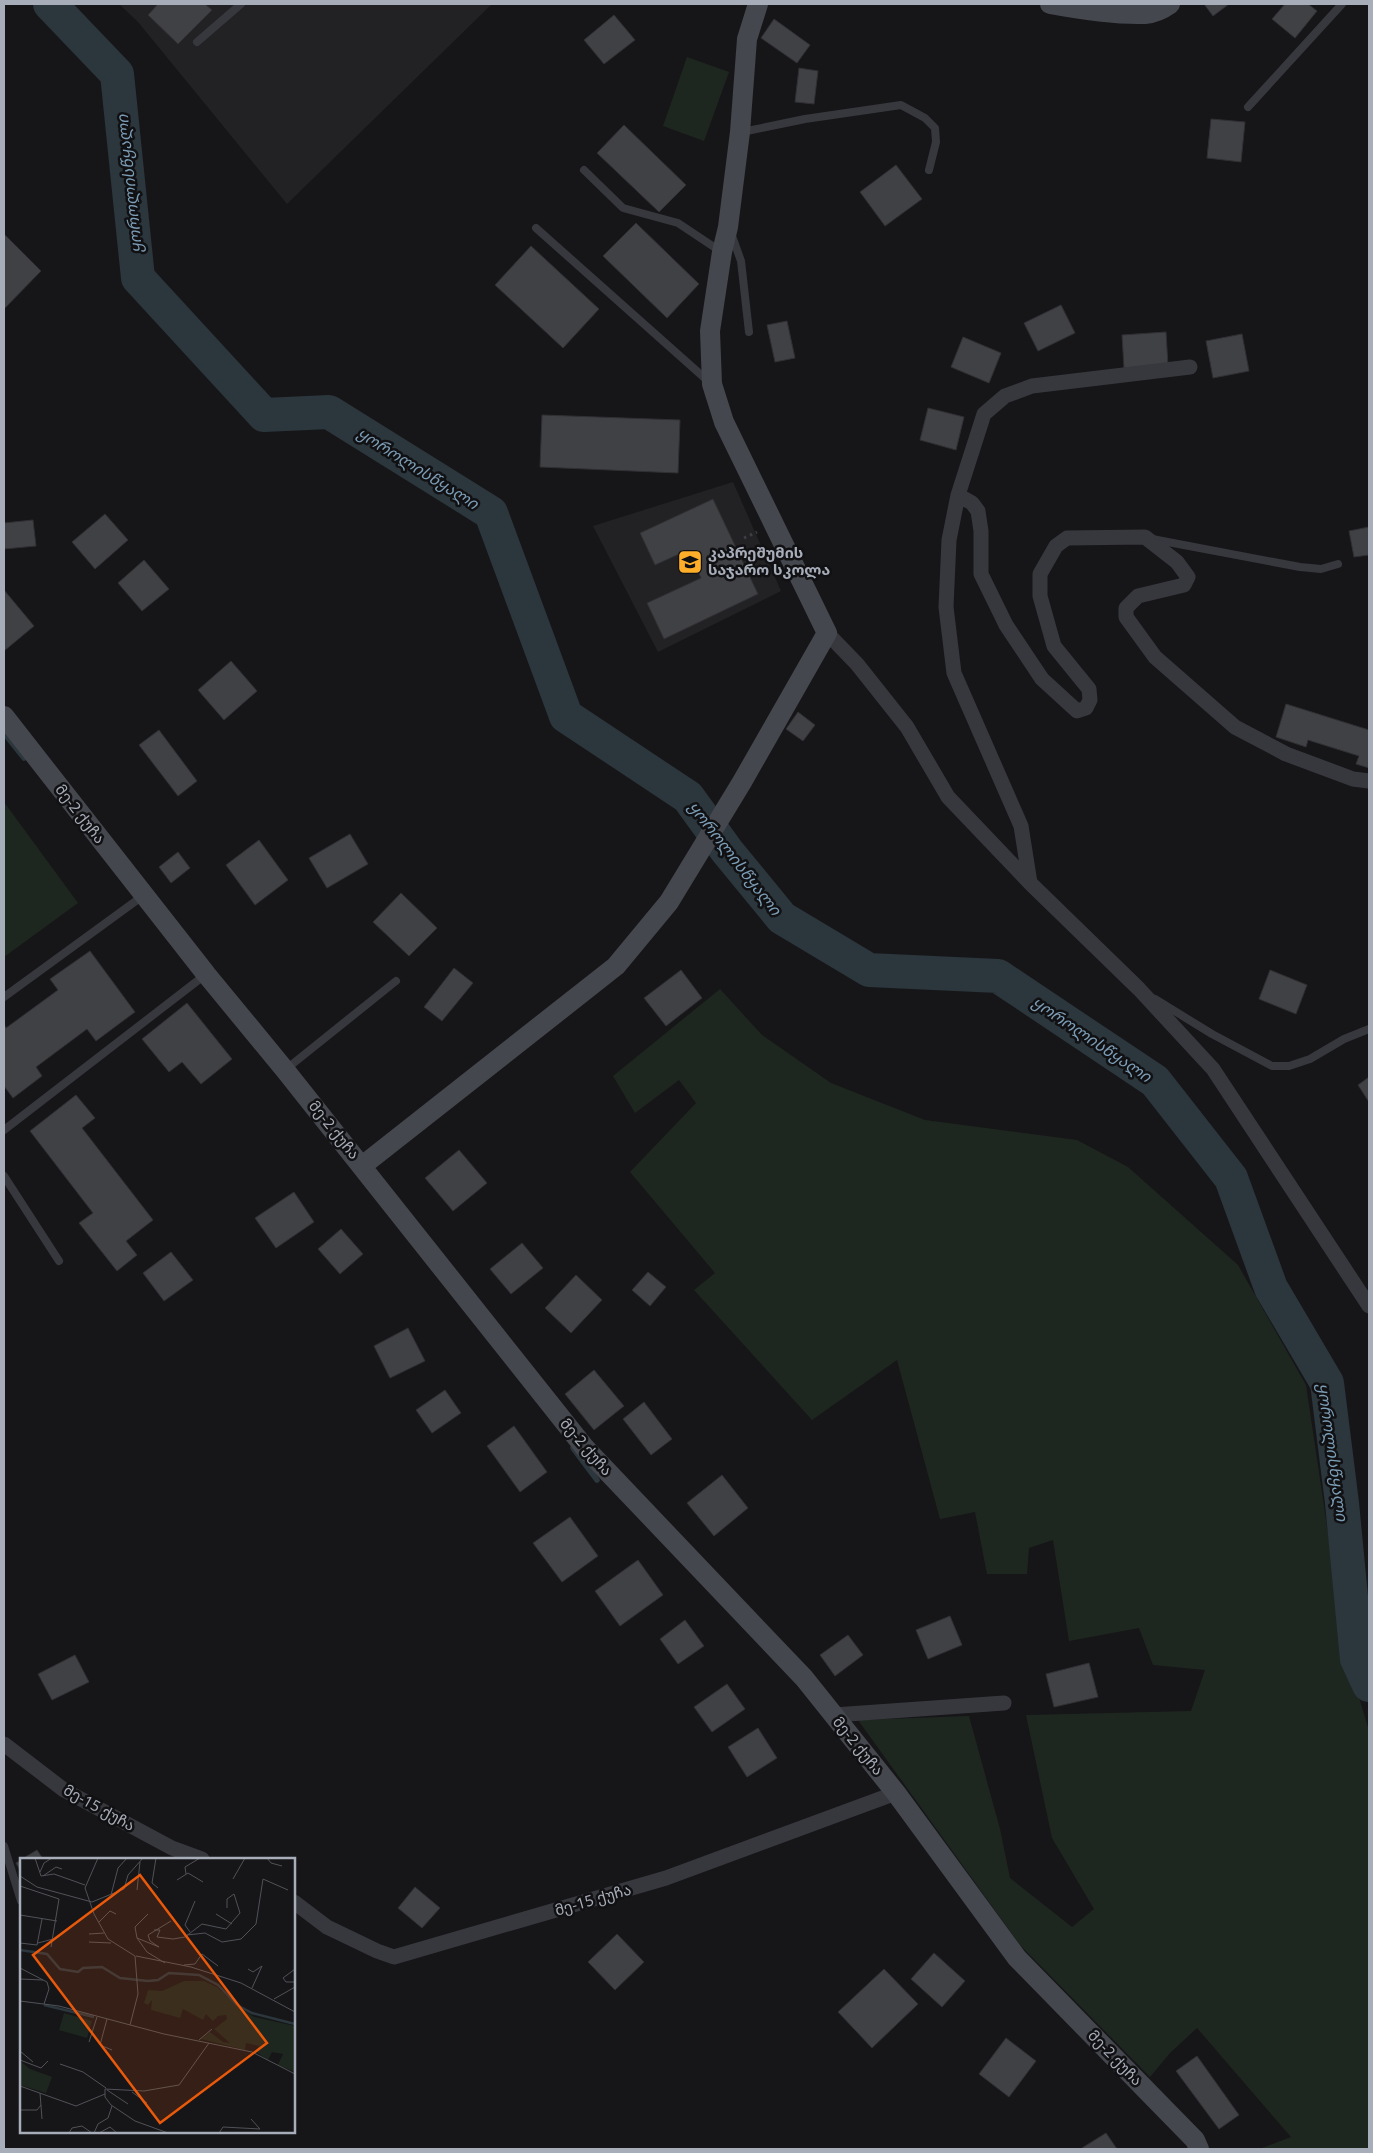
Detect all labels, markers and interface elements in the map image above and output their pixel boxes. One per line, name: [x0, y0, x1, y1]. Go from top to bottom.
water label: ყოროლისწყალი: [111, 113, 147, 254]
water label: ყოროლისწყალი: [353, 422, 483, 515]
place label: კაპრეშუმის საჯარო სკოლა: [708, 542, 830, 579]
school or university icon: კაპრეშუმის საჯარო სკოლა: [677, 549, 703, 575]
street label: მე-2 ქუჩა: [51, 780, 110, 847]
water label: ყოროლისწყალი: [684, 796, 787, 920]
water label: ყოროლისწყალი: [1028, 991, 1156, 1087]
street label: მე-2 ქუჩა: [305, 1096, 365, 1163]
water label: ყოროლისწყალი: [1312, 1382, 1354, 1523]
street label: მე-2 ქუჩა: [556, 1413, 617, 1479]
street label: მე-2 ქუჩა: [829, 1712, 889, 1779]
street label: მე-15 ქუჩა: [60, 1779, 139, 1835]
inset map: [20, 1858, 295, 2133]
street label: მე-15 ქუჩა: [552, 1879, 633, 1919]
street label: მე-2 ქუჩა: [1084, 2025, 1147, 2089]

